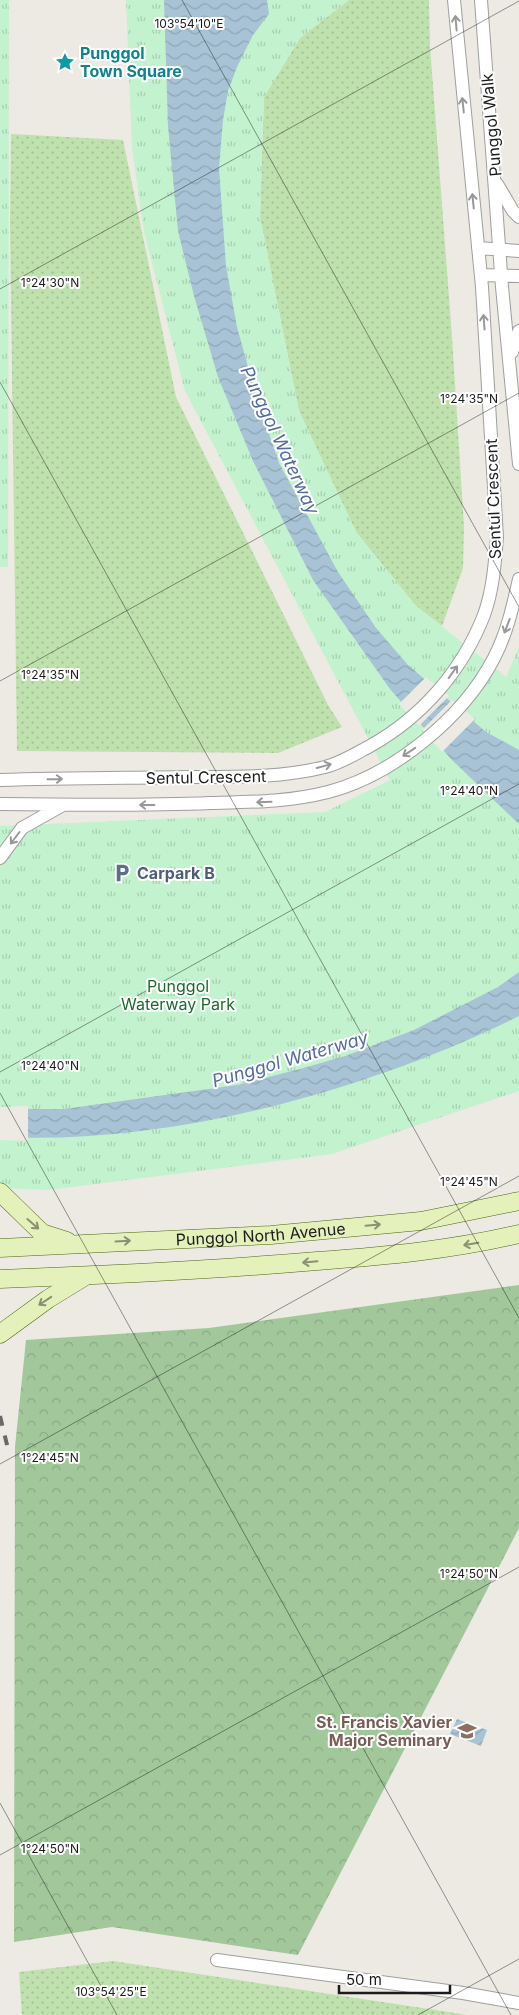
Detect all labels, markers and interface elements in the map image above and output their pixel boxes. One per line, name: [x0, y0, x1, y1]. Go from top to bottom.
text: 103°54'10"E: [154, 16, 224, 31]
one-way arrow: [451, 16, 461, 32]
place label: Punggol Town Square: [80, 43, 182, 81]
place icon: Punggol Town Square: [54, 51, 76, 73]
street label: Punggol Walk: [477, 72, 505, 177]
one-way arrow: [459, 97, 468, 113]
one-way arrow: [468, 193, 478, 209]
text: 1°24'30"N: [21, 275, 79, 290]
one-way arrow: [479, 314, 488, 330]
water label: Punggol Waterway: [236, 362, 324, 518]
text: 1°24'35"N: [440, 391, 498, 406]
street label: Sentul Crescent: [481, 438, 505, 560]
one-way arrow: [502, 618, 511, 633]
one-way arrow: [447, 666, 458, 679]
text: 1°24'35"N: [21, 667, 79, 682]
one-way arrow: [402, 747, 416, 757]
one-way arrow: [316, 761, 332, 771]
street label: Sentul Crescent: [146, 766, 266, 788]
one-way arrow: [47, 774, 63, 784]
text: 1°24'40"N: [440, 783, 498, 798]
one-way arrow: [256, 797, 272, 806]
one-way arrow: [139, 800, 156, 810]
one-way arrow: [9, 831, 20, 844]
parking icon: Carpark B: [111, 862, 133, 884]
place label: Carpark B: [137, 863, 215, 883]
park label: Punggol Waterway Park: [121, 976, 235, 1014]
water label: Punggol Waterway: [210, 1026, 371, 1091]
text: 1°24'40"N: [21, 1058, 79, 1073]
text: 1°24'45"N: [440, 1174, 498, 1189]
street label: Punggol North Avenue: [175, 1218, 346, 1250]
one-way arrow: [26, 1219, 39, 1230]
one-way arrow: [364, 1220, 380, 1230]
one-way arrow: [115, 1237, 131, 1246]
one-way arrow: [464, 1240, 480, 1250]
one-way arrow: [302, 1257, 318, 1267]
one-way arrow: [38, 1296, 52, 1306]
text: 1°24'45"N: [21, 1450, 79, 1465]
text: 1°24'50"N: [440, 1566, 498, 1581]
place label: St. Francis Xavier Major Seminary: [316, 1712, 452, 1750]
school or university icon: St. Francis Xavier Major Seminary: [456, 1720, 478, 1742]
text: 1°24'50"N: [21, 1841, 79, 1856]
scale bar: [339, 1962, 450, 1994]
text: 50 m: [346, 1970, 382, 1989]
text: 103°54'25"E: [75, 1984, 147, 1999]

